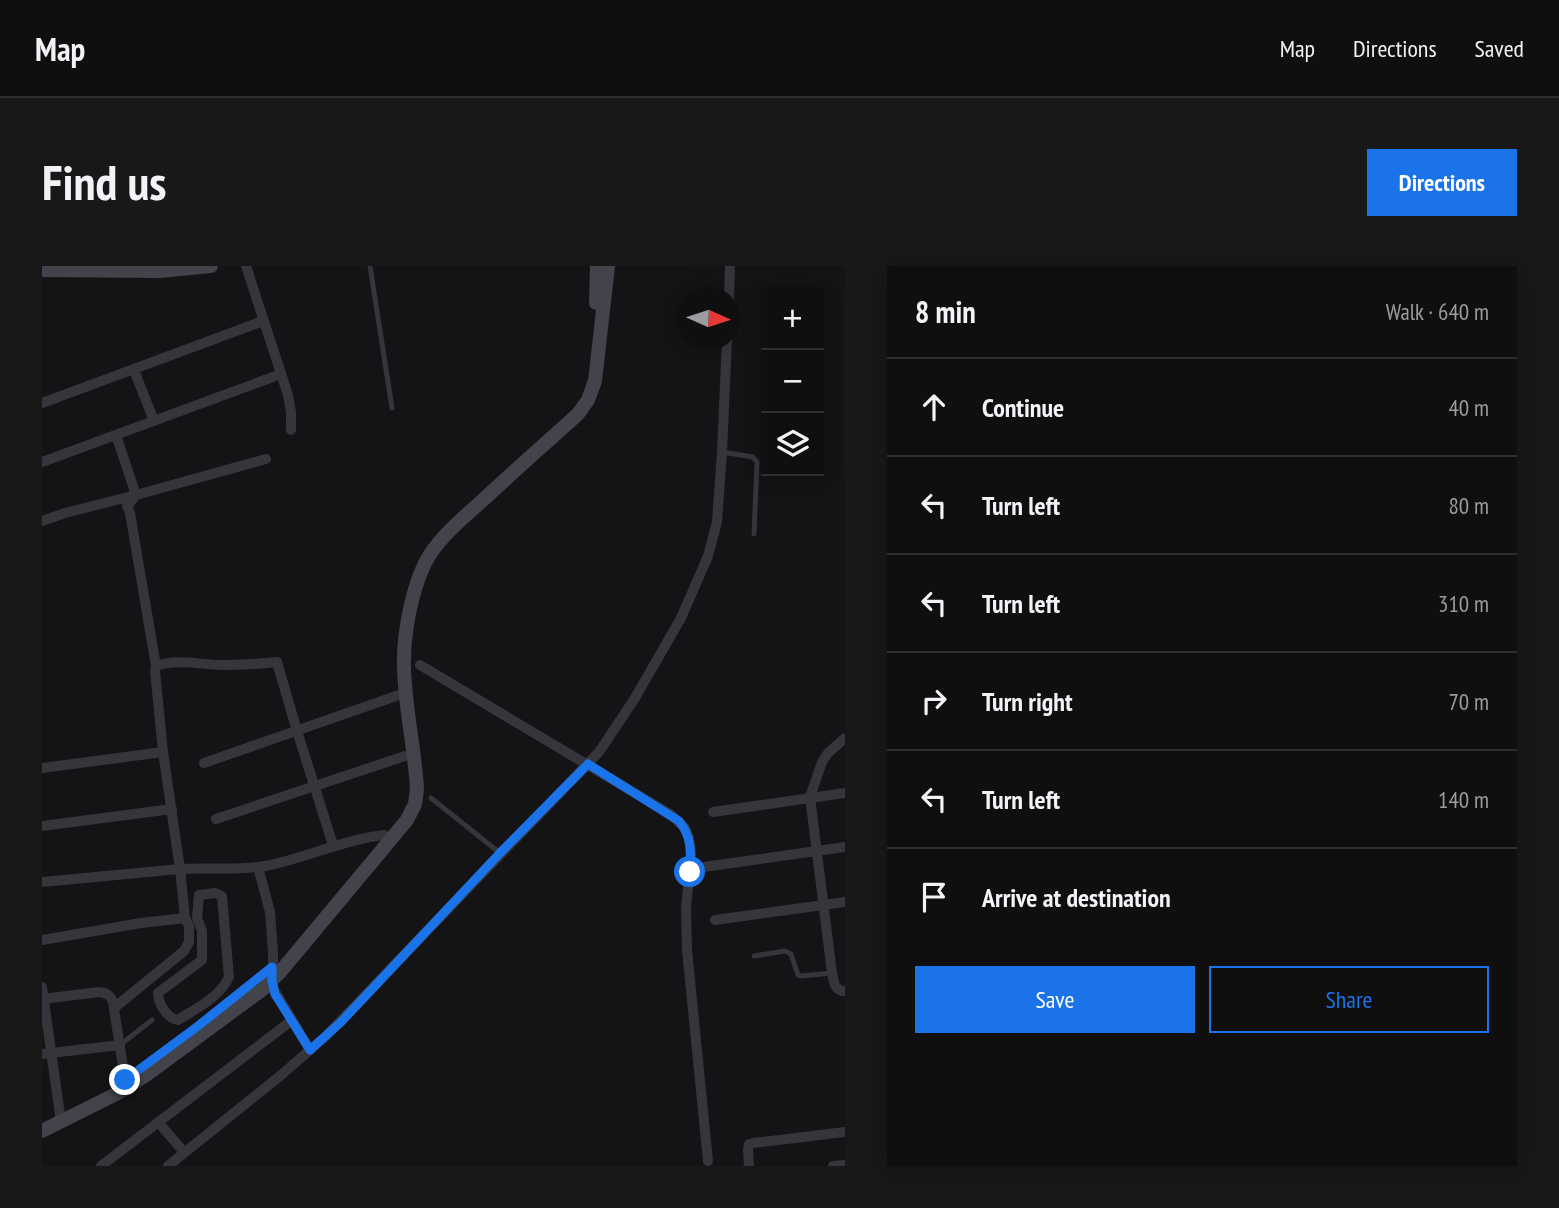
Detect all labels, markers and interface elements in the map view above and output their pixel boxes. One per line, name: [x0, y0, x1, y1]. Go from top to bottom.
text: Map: [35, 27, 85, 70]
text: Map: [1280, 33, 1315, 64]
text: Directions: [1353, 33, 1437, 64]
text: Saved: [1475, 33, 1524, 64]
button: Directions: [1367, 149, 1517, 216]
text: Find us: [42, 150, 166, 214]
north arrow: [677, 287, 740, 350]
map controls: [761, 287, 824, 476]
button: +: [761, 287, 824, 350]
text: 8 min: [915, 292, 976, 331]
text: Walk · 640 m: [1386, 297, 1489, 326]
button: −: [761, 350, 824, 413]
icon: ahead: [915, 388, 953, 426]
text: Continue: [982, 391, 1064, 424]
text: 40 m: [1448, 393, 1489, 422]
button: layers: [761, 413, 824, 476]
icon: left: [915, 486, 953, 524]
text: Turn left: [982, 489, 1060, 522]
text: 80 m: [1448, 491, 1489, 520]
icon: left: [915, 584, 953, 622]
text: Turn left: [982, 587, 1060, 620]
text: 310 m: [1438, 589, 1489, 618]
icon: right: [915, 682, 953, 720]
text: Turn right: [982, 685, 1073, 718]
text: 70 m: [1448, 687, 1489, 716]
icon: left: [915, 780, 953, 818]
text: Turn left: [982, 783, 1060, 816]
text: 140 m: [1438, 785, 1489, 814]
route start: [674, 856, 705, 887]
icon: arrive: [915, 878, 953, 916]
text: Arrive at destination: [982, 881, 1171, 914]
button: Save: [915, 966, 1195, 1033]
button: Share: [1209, 966, 1489, 1033]
route end: [109, 1064, 140, 1095]

